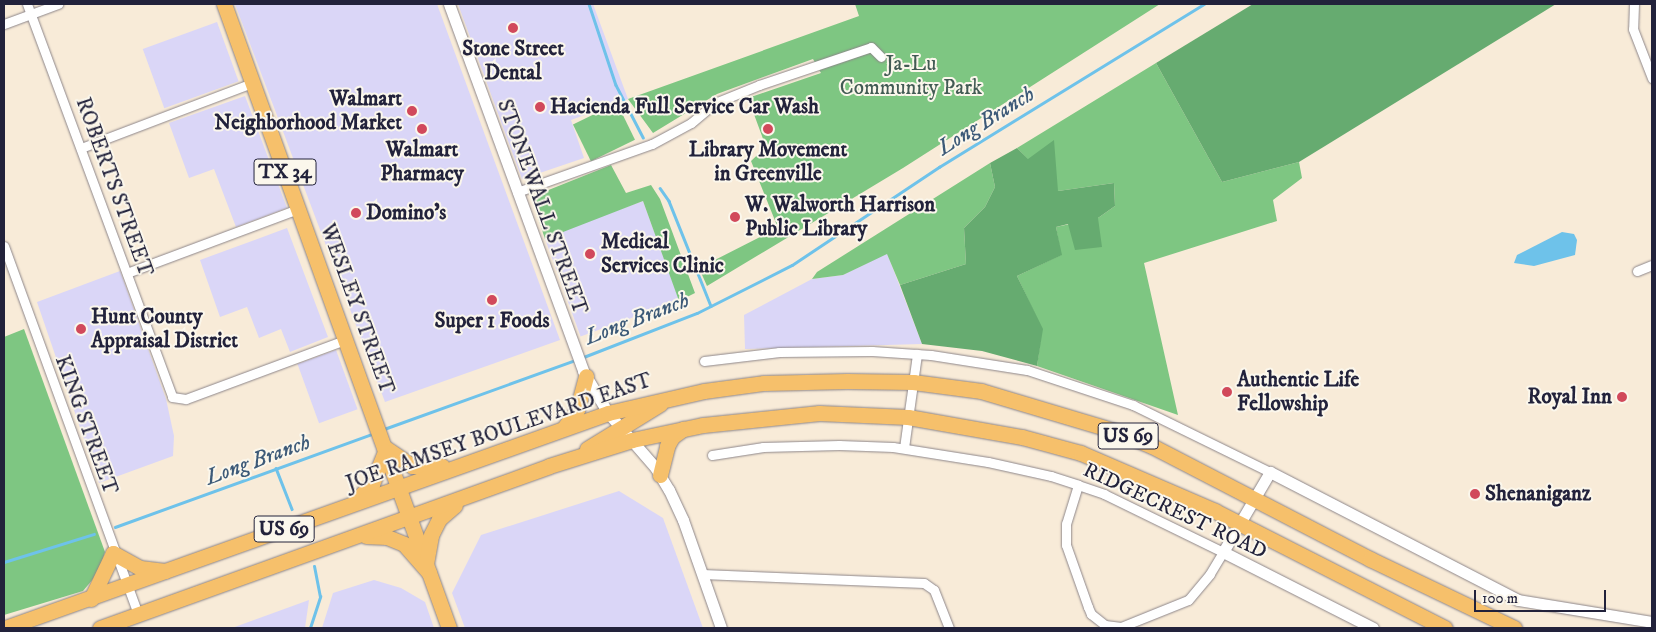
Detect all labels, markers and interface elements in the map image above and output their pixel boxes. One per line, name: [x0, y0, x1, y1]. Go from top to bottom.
marker: Stone Street Dental: [507, 22, 519, 34]
place label: Stone Street Dental: [462, 36, 564, 86]
park label: Ja-Lu Community Park: [840, 51, 982, 101]
water label: Long Branch: [933, 81, 1039, 161]
place label: Walmart Neighborhood Market: [214, 86, 402, 136]
street label: ROBERTS STREET: [70, 94, 158, 280]
place label: Hacienda Full Service Car Wash: [550, 94, 819, 120]
street label: STONEWALL STREET: [491, 96, 593, 318]
marker: Hacienda Full Service Car Wash: [534, 101, 546, 113]
marker: Walmart Neighborhood Market: [406, 105, 418, 117]
marker: Walmart Pharmacy: [416, 123, 428, 135]
marker: Library Movement in Greenville: [762, 123, 774, 135]
place label: Walmart Pharmacy: [380, 137, 464, 187]
place label: Library Movement in Greenville: [689, 137, 847, 187]
road number: TX 34: [252, 154, 318, 190]
place label: W. Walworth Harrison Public Library: [745, 192, 935, 242]
place label: Domino's: [366, 200, 446, 226]
marker: Domino's: [350, 207, 362, 219]
marker: W. Walworth Harrison Public Library: [729, 211, 741, 223]
street label: WESLEY STREET: [314, 220, 400, 398]
place label: Medical Services Clinic: [601, 229, 724, 279]
marker: Medical Services Clinic: [583, 247, 597, 261]
water label: Long Branch: [581, 287, 693, 351]
marker: Super 1 Foods: [486, 294, 498, 306]
place label: Hunt County Appraisal District: [91, 304, 238, 354]
place label: Super 1 Foods: [434, 308, 550, 334]
marker: Hunt County Appraisal District: [75, 323, 87, 335]
street label: KING STREET: [49, 352, 123, 498]
place label: Authentic Life Fellowship: [1237, 367, 1359, 417]
street label: JOE RAMSEY BOULEVARD EAST: [343, 368, 655, 496]
place label: Royal Inn: [1528, 384, 1612, 410]
marker: Authentic Life Fellowship: [1221, 386, 1233, 398]
marker: Royal Inn: [1616, 391, 1628, 403]
road number: US 69: [1097, 418, 1159, 454]
water label: Long Branch: [202, 429, 314, 491]
street label: RIDGECREST ROAD: [1079, 457, 1271, 565]
place label: Shenaniganz: [1485, 481, 1591, 507]
marker: Shenaniganz: [1469, 488, 1481, 500]
road number: US 69: [253, 512, 315, 546]
scale bar: [1476, 580, 1608, 612]
text: 100 m: [1482, 589, 1518, 608]

